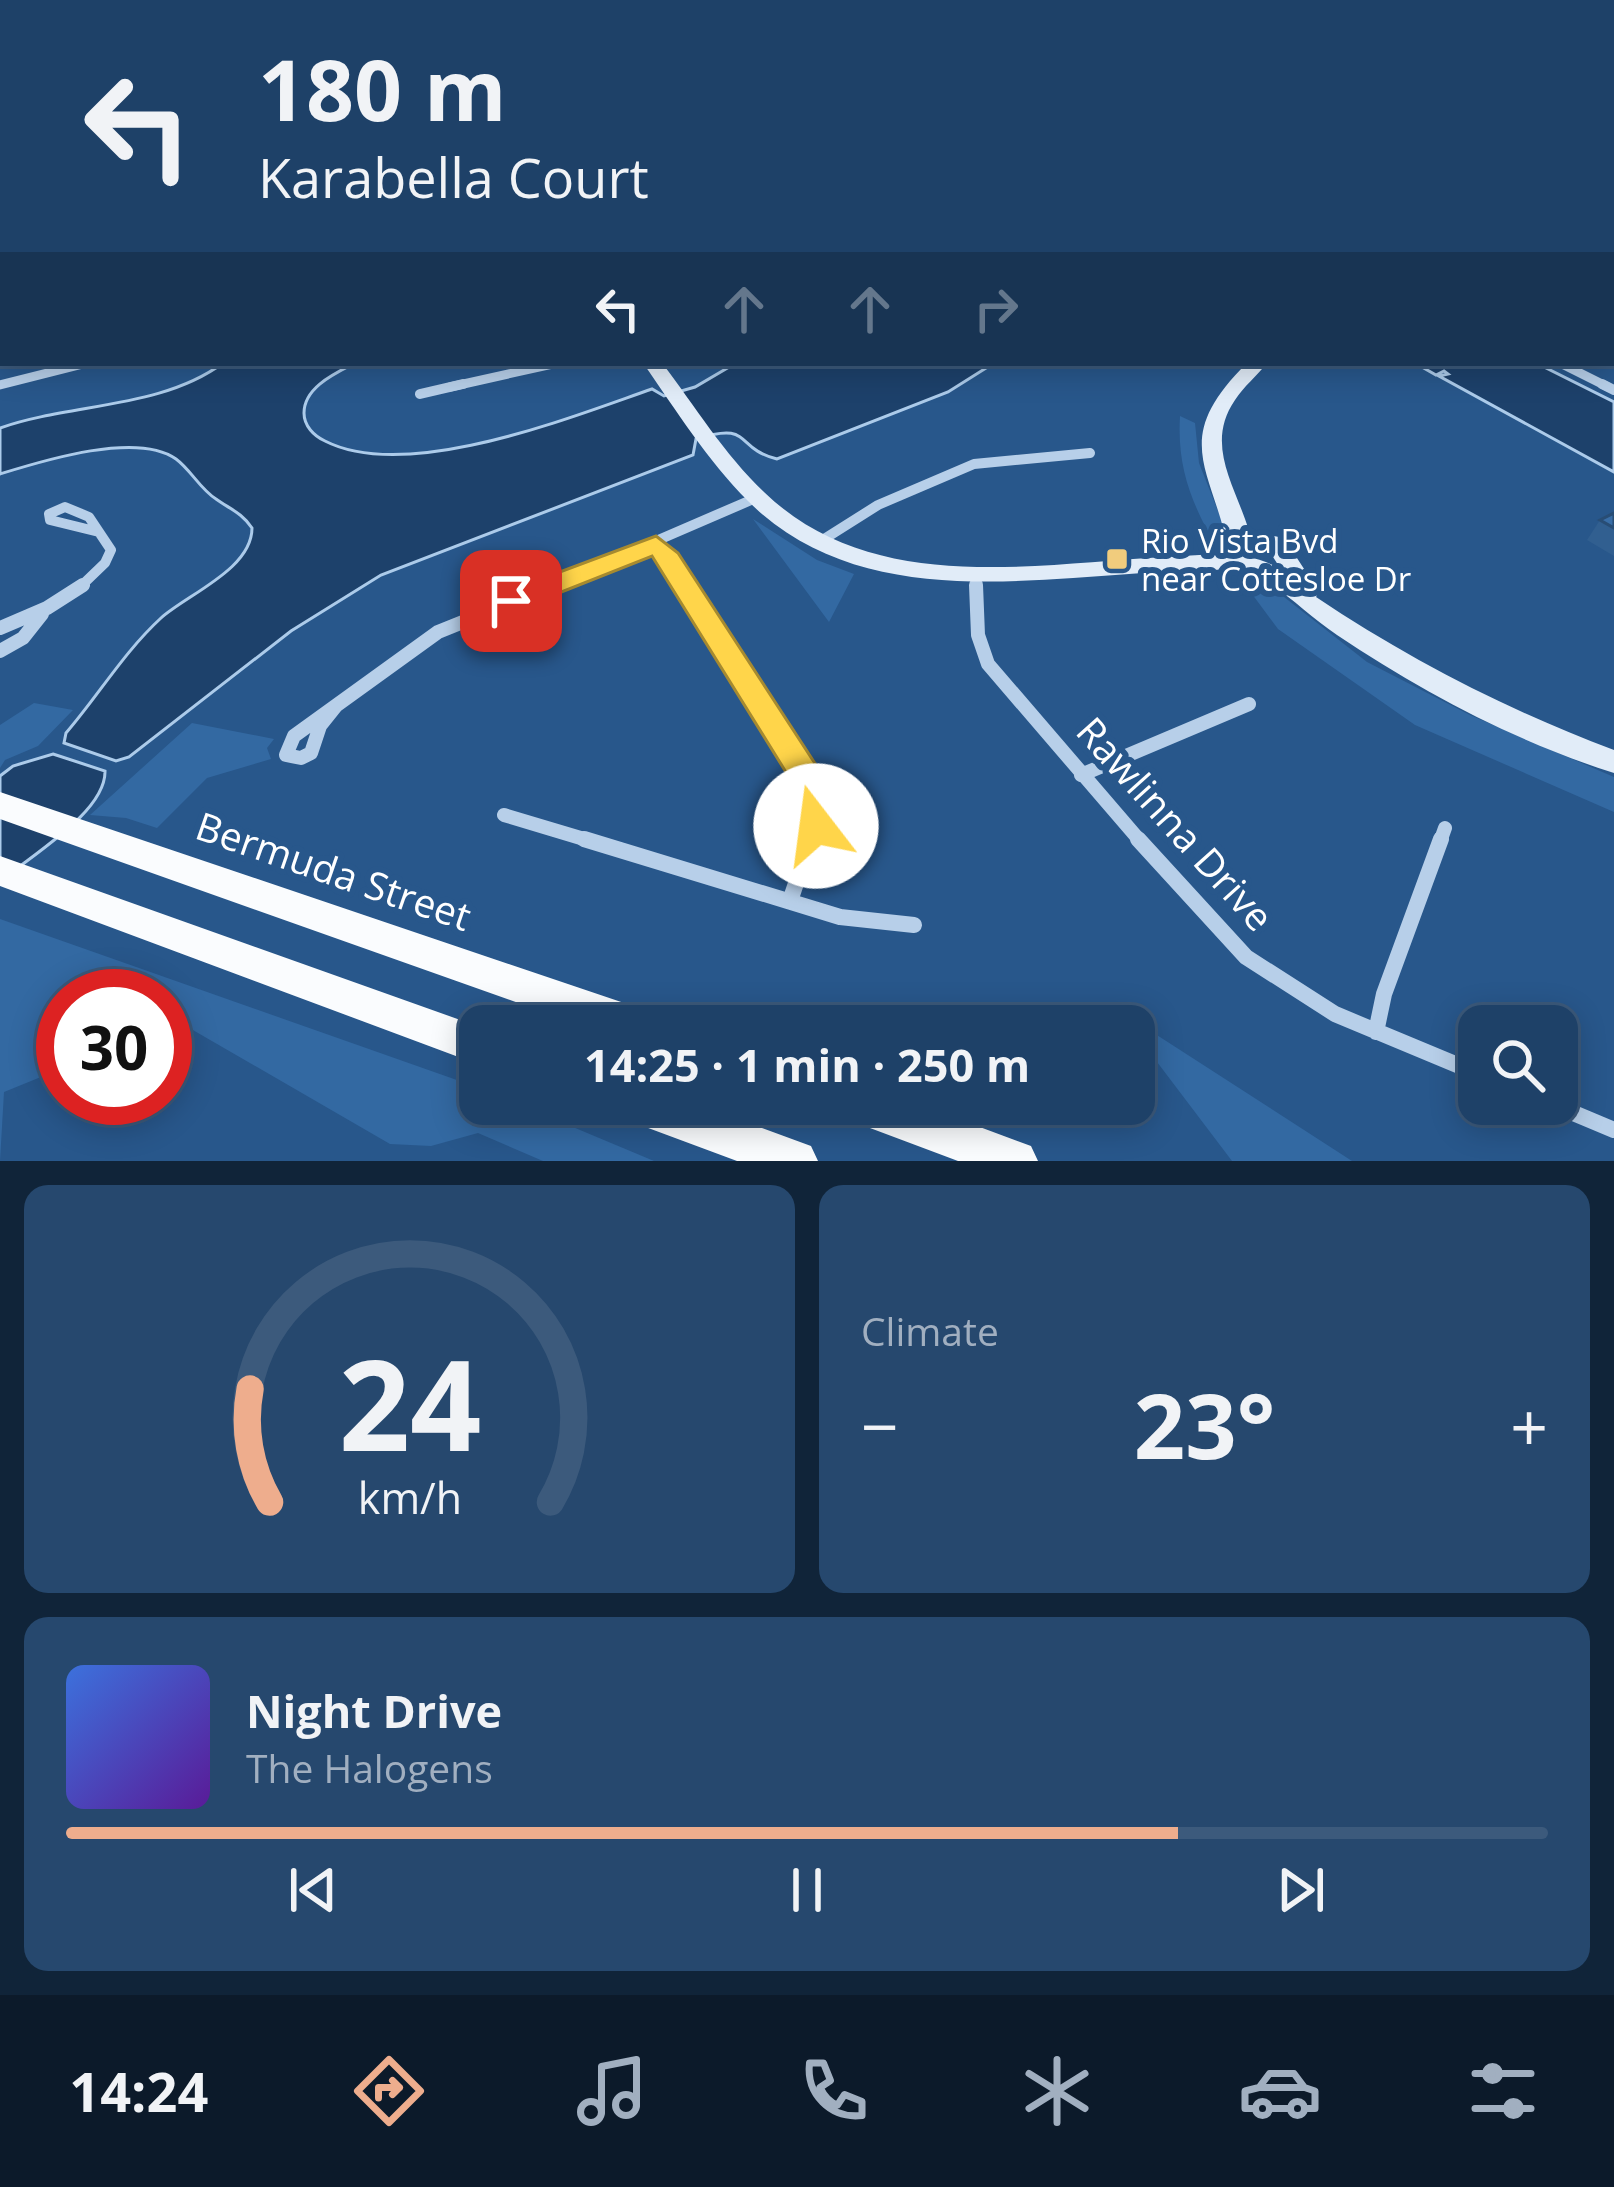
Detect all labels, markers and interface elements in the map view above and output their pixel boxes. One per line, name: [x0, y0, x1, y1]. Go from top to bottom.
text: 180 m: [258, 31, 506, 146]
icon: left: [60, 48, 216, 204]
text: Karabella Court: [258, 140, 649, 214]
icon: left: [585, 276, 651, 342]
icon: ahead: [711, 276, 777, 342]
icon: ahead: [837, 276, 903, 342]
icon: right: [963, 276, 1029, 342]
place label: Rio Vista Bvd near Cottesloe Dr: [1141, 518, 1411, 601]
marker: Rio Vista Bvd near Cottesloe Dr: [1104, 546, 1130, 572]
pin: [460, 550, 562, 652]
icon: arrive: [478, 568, 544, 634]
street label: Rawlinna Drive: [1066, 705, 1286, 941]
position arrow: [753, 763, 879, 889]
street label: Bermuda Street: [189, 798, 479, 942]
speed limit sign: 30: [36, 969, 192, 1125]
map controls: [1458, 1005, 1578, 1125]
button: search: [1458, 1005, 1578, 1125]
text: 14:25 · 1 min · 250 m: [584, 1034, 1030, 1095]
text: Climate: [861, 1304, 999, 1357]
text: 24: [338, 1318, 481, 1488]
text: 23°: [1134, 1363, 1275, 1485]
text: −: [861, 1380, 899, 1470]
text: +: [1510, 1380, 1548, 1470]
text: km/h: [357, 1468, 462, 1527]
text: Night Drive: [246, 1680, 502, 1741]
text: The Halogens: [246, 1741, 493, 1794]
icon: previous: [280, 1857, 346, 1923]
icon: pause: [774, 1857, 840, 1923]
icon: next: [1268, 1857, 1334, 1923]
icon: directions: [347, 2049, 431, 2133]
icon: music: [570, 2049, 654, 2133]
icon: phone: [792, 2049, 876, 2133]
icon: climate: [1015, 2049, 1099, 2133]
icon: car: [1238, 2049, 1322, 2133]
icon: filters: [1461, 2049, 1545, 2133]
text: 14:24: [69, 2054, 208, 2128]

